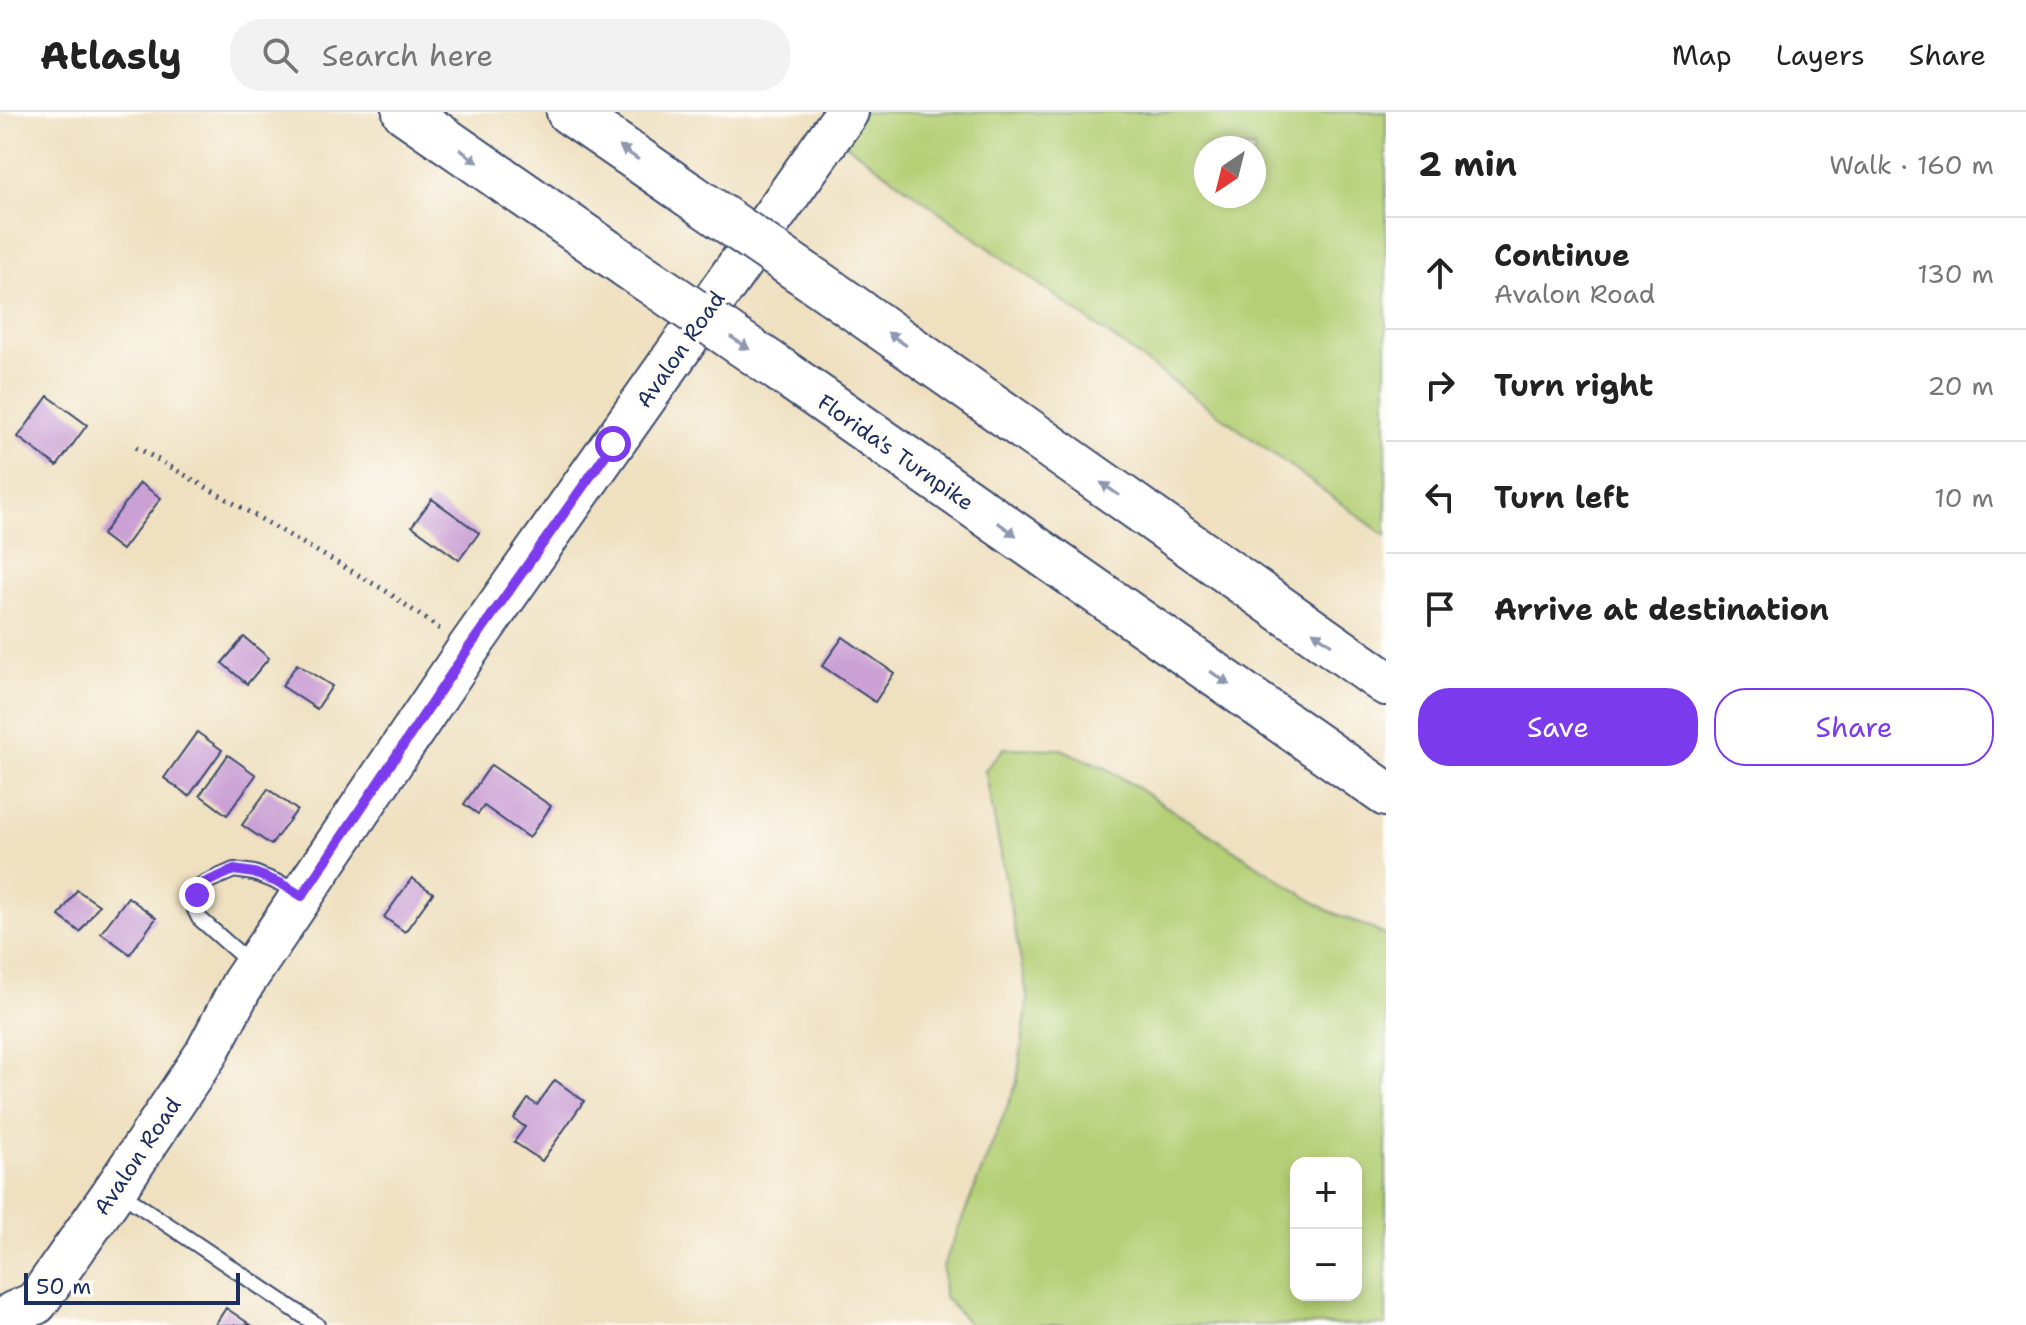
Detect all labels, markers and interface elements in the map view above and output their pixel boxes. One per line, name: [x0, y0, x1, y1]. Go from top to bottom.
search box: [230, 19, 790, 91]
text: Atlasly: [40, 30, 182, 81]
icon: search: [258, 33, 302, 77]
text: Search here: [322, 35, 493, 76]
text: Map: [1672, 36, 1732, 74]
text: Layers: [1776, 36, 1865, 74]
text: Share: [1909, 36, 1986, 74]
north arrow: [1194, 136, 1266, 208]
text: 2 min: [1418, 141, 1517, 187]
one-way arrow: [618, 146, 639, 161]
text: Walk · 160 m: [1829, 147, 1994, 182]
one-way arrow: [458, 148, 479, 163]
text: Continue: [1494, 235, 1630, 276]
icon: ahead: [1418, 251, 1462, 295]
text: 130 m: [1917, 256, 1994, 291]
text: Avalon Road: [1494, 276, 1655, 311]
street label: Avalon Road: [629, 285, 731, 413]
one-way arrow: [886, 331, 908, 347]
one-way arrow: [730, 335, 751, 350]
icon: right: [1418, 363, 1462, 407]
text: Turn right: [1494, 365, 1653, 406]
text: 20 m: [1927, 368, 1994, 403]
street label: Florida's Turnpike: [812, 388, 980, 517]
route start: [595, 426, 631, 462]
icon: left: [1418, 475, 1462, 519]
text: Turn left: [1494, 477, 1629, 518]
text: 10 m: [1934, 480, 1994, 515]
one-way arrow: [1099, 482, 1120, 497]
one-way arrow: [997, 521, 1018, 536]
icon: arrive: [1418, 587, 1462, 631]
text: Arrive at destination: [1494, 589, 1829, 630]
one-way arrow: [1312, 631, 1333, 646]
one-way arrow: [1210, 670, 1231, 685]
button: Save: [1418, 688, 1698, 766]
button: Share: [1714, 688, 1994, 766]
route end: [179, 877, 215, 913]
street label: Avalon Road: [87, 1092, 188, 1221]
map controls: [1290, 1157, 1362, 1301]
button: +: [1290, 1157, 1362, 1229]
button: −: [1290, 1229, 1362, 1301]
scale bar: [24, 1269, 240, 1305]
text: 50 m: [36, 1272, 91, 1301]

